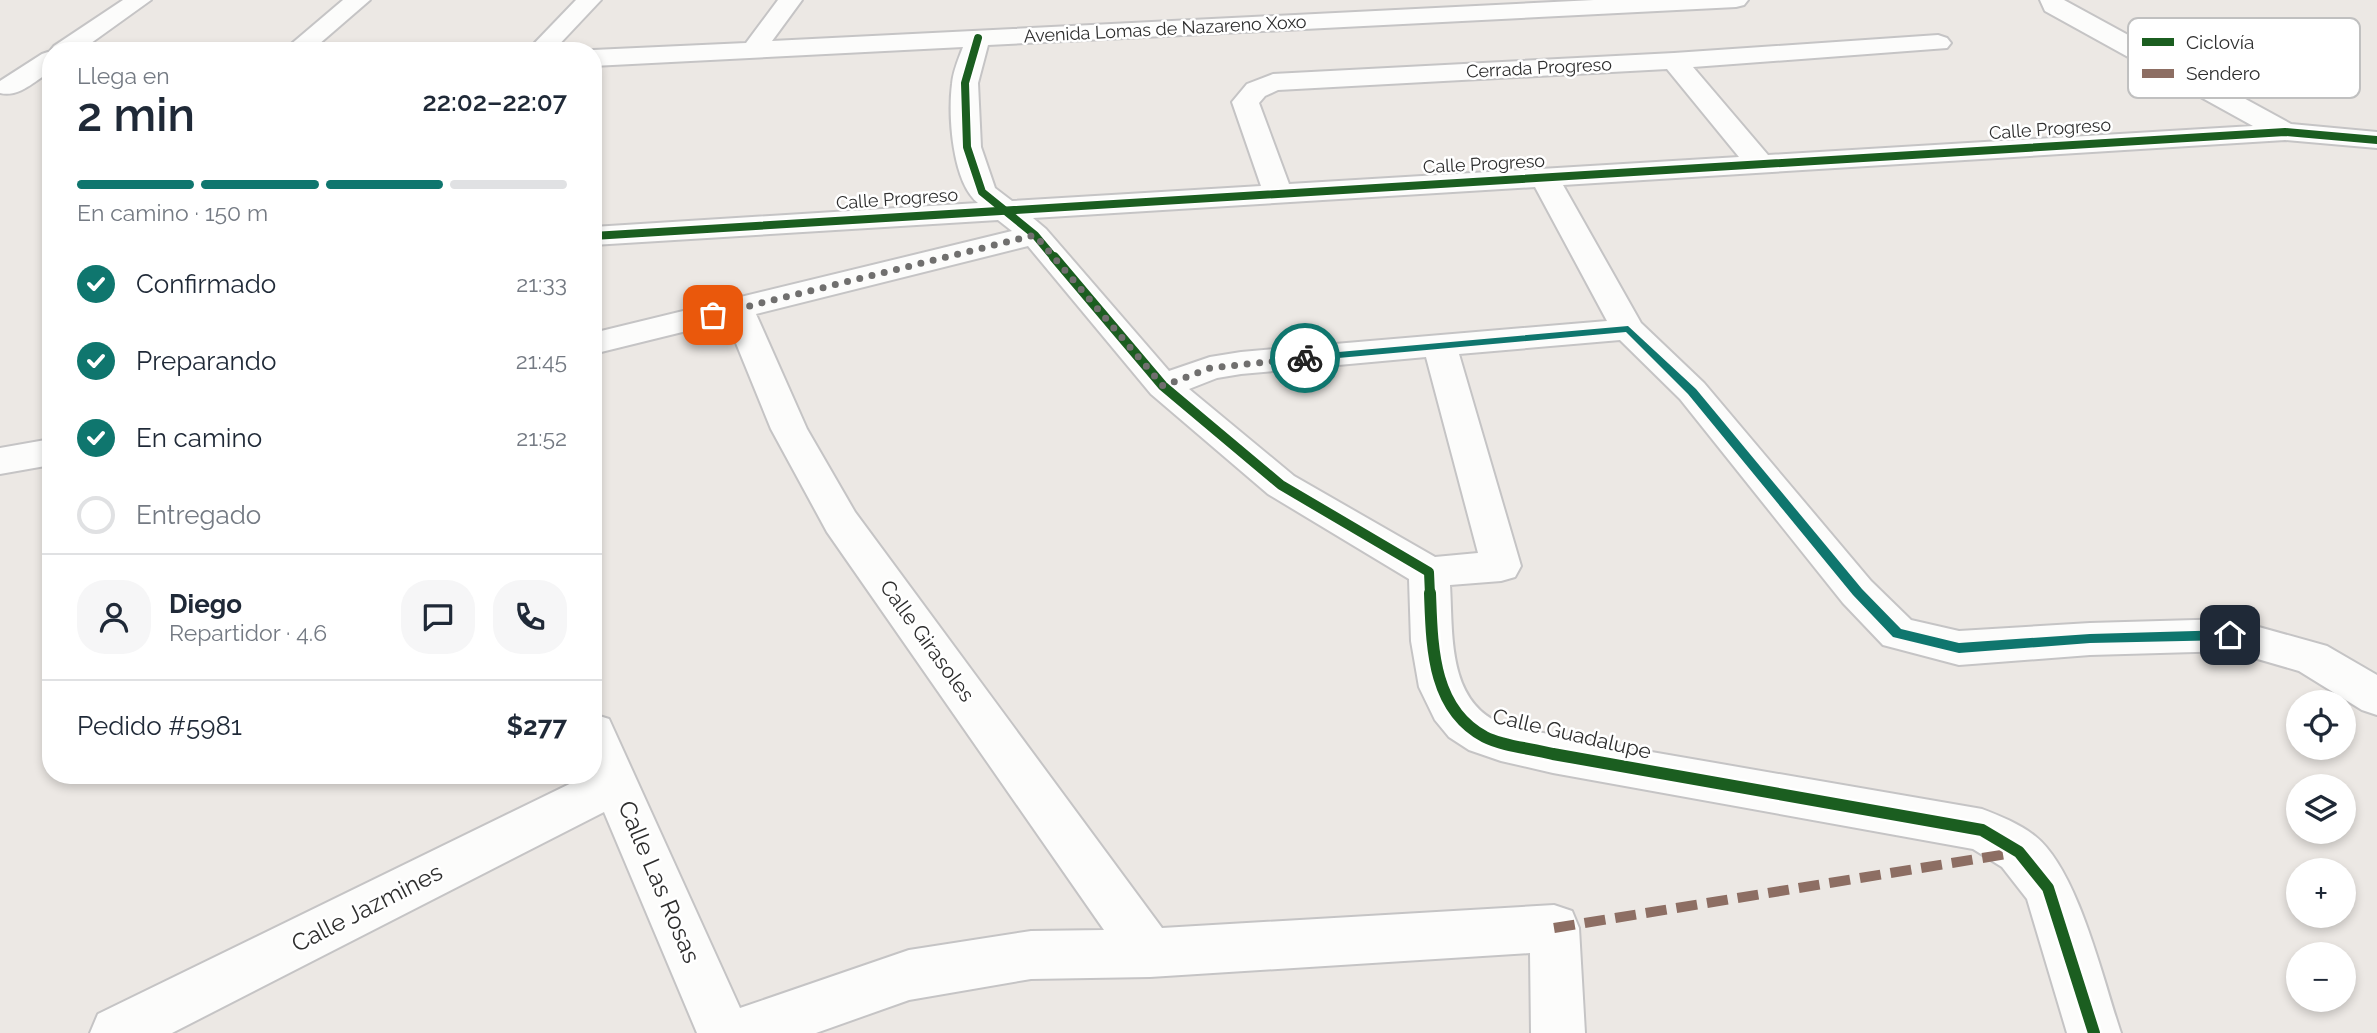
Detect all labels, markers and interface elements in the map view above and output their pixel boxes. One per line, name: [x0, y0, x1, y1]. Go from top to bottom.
street label: Avenida Lomas de Nazareno Xoxo: [1023, 11, 1307, 46]
legend: [2128, 18, 2360, 98]
text: Ciclovía: [2186, 31, 2254, 53]
street label: Cerrada Progreso: [1466, 53, 1613, 82]
text: Llega en: [77, 62, 170, 89]
text: Sendero: [2186, 62, 2260, 84]
text: 22:02–22:07: [422, 87, 567, 117]
text: 2 min: [77, 88, 195, 142]
street label: Calle Progreso: [1988, 114, 2112, 143]
street label: Calle Progreso: [1422, 150, 1546, 177]
street label: Calle Progreso: [835, 184, 959, 213]
text: En camino · 150 m: [77, 199, 268, 226]
icon: check: [77, 265, 115, 303]
text: Confirmado: [136, 269, 276, 299]
text: 21:33: [516, 270, 567, 297]
pin: [683, 285, 743, 345]
icon: bag: [694, 296, 732, 334]
courier: [1270, 323, 1340, 393]
icon: bike: [1286, 339, 1324, 377]
icon: check: [77, 342, 115, 380]
text: Preparando: [136, 346, 276, 376]
text: 21:45: [516, 347, 567, 374]
icon: check: [77, 419, 115, 457]
text: En camino: [136, 423, 262, 453]
text: 21:52: [516, 424, 567, 451]
text: Entregado: [136, 500, 261, 530]
street label: Calle Girasoles: [875, 575, 980, 706]
button: person: [77, 580, 151, 654]
button: chat: [401, 580, 475, 654]
button: phone: [493, 580, 567, 654]
text: Diego: [169, 589, 242, 619]
pin: [2200, 605, 2260, 665]
icon: home: [2211, 616, 2249, 654]
text: Repartidor · 4.6: [169, 619, 327, 646]
map controls: [2286, 690, 2356, 1012]
button: locate: [2286, 690, 2356, 760]
street label: Calle Guadalupe: [1490, 703, 1654, 764]
text: Pedido #5981: [77, 711, 242, 741]
text: $277: [507, 711, 567, 741]
button: layers: [2286, 774, 2356, 844]
street label: Calle Las Rosas: [612, 796, 707, 967]
street label: Calle Jazmines: [287, 857, 447, 958]
button: +: [2286, 858, 2356, 928]
button: −: [2286, 942, 2356, 1012]

